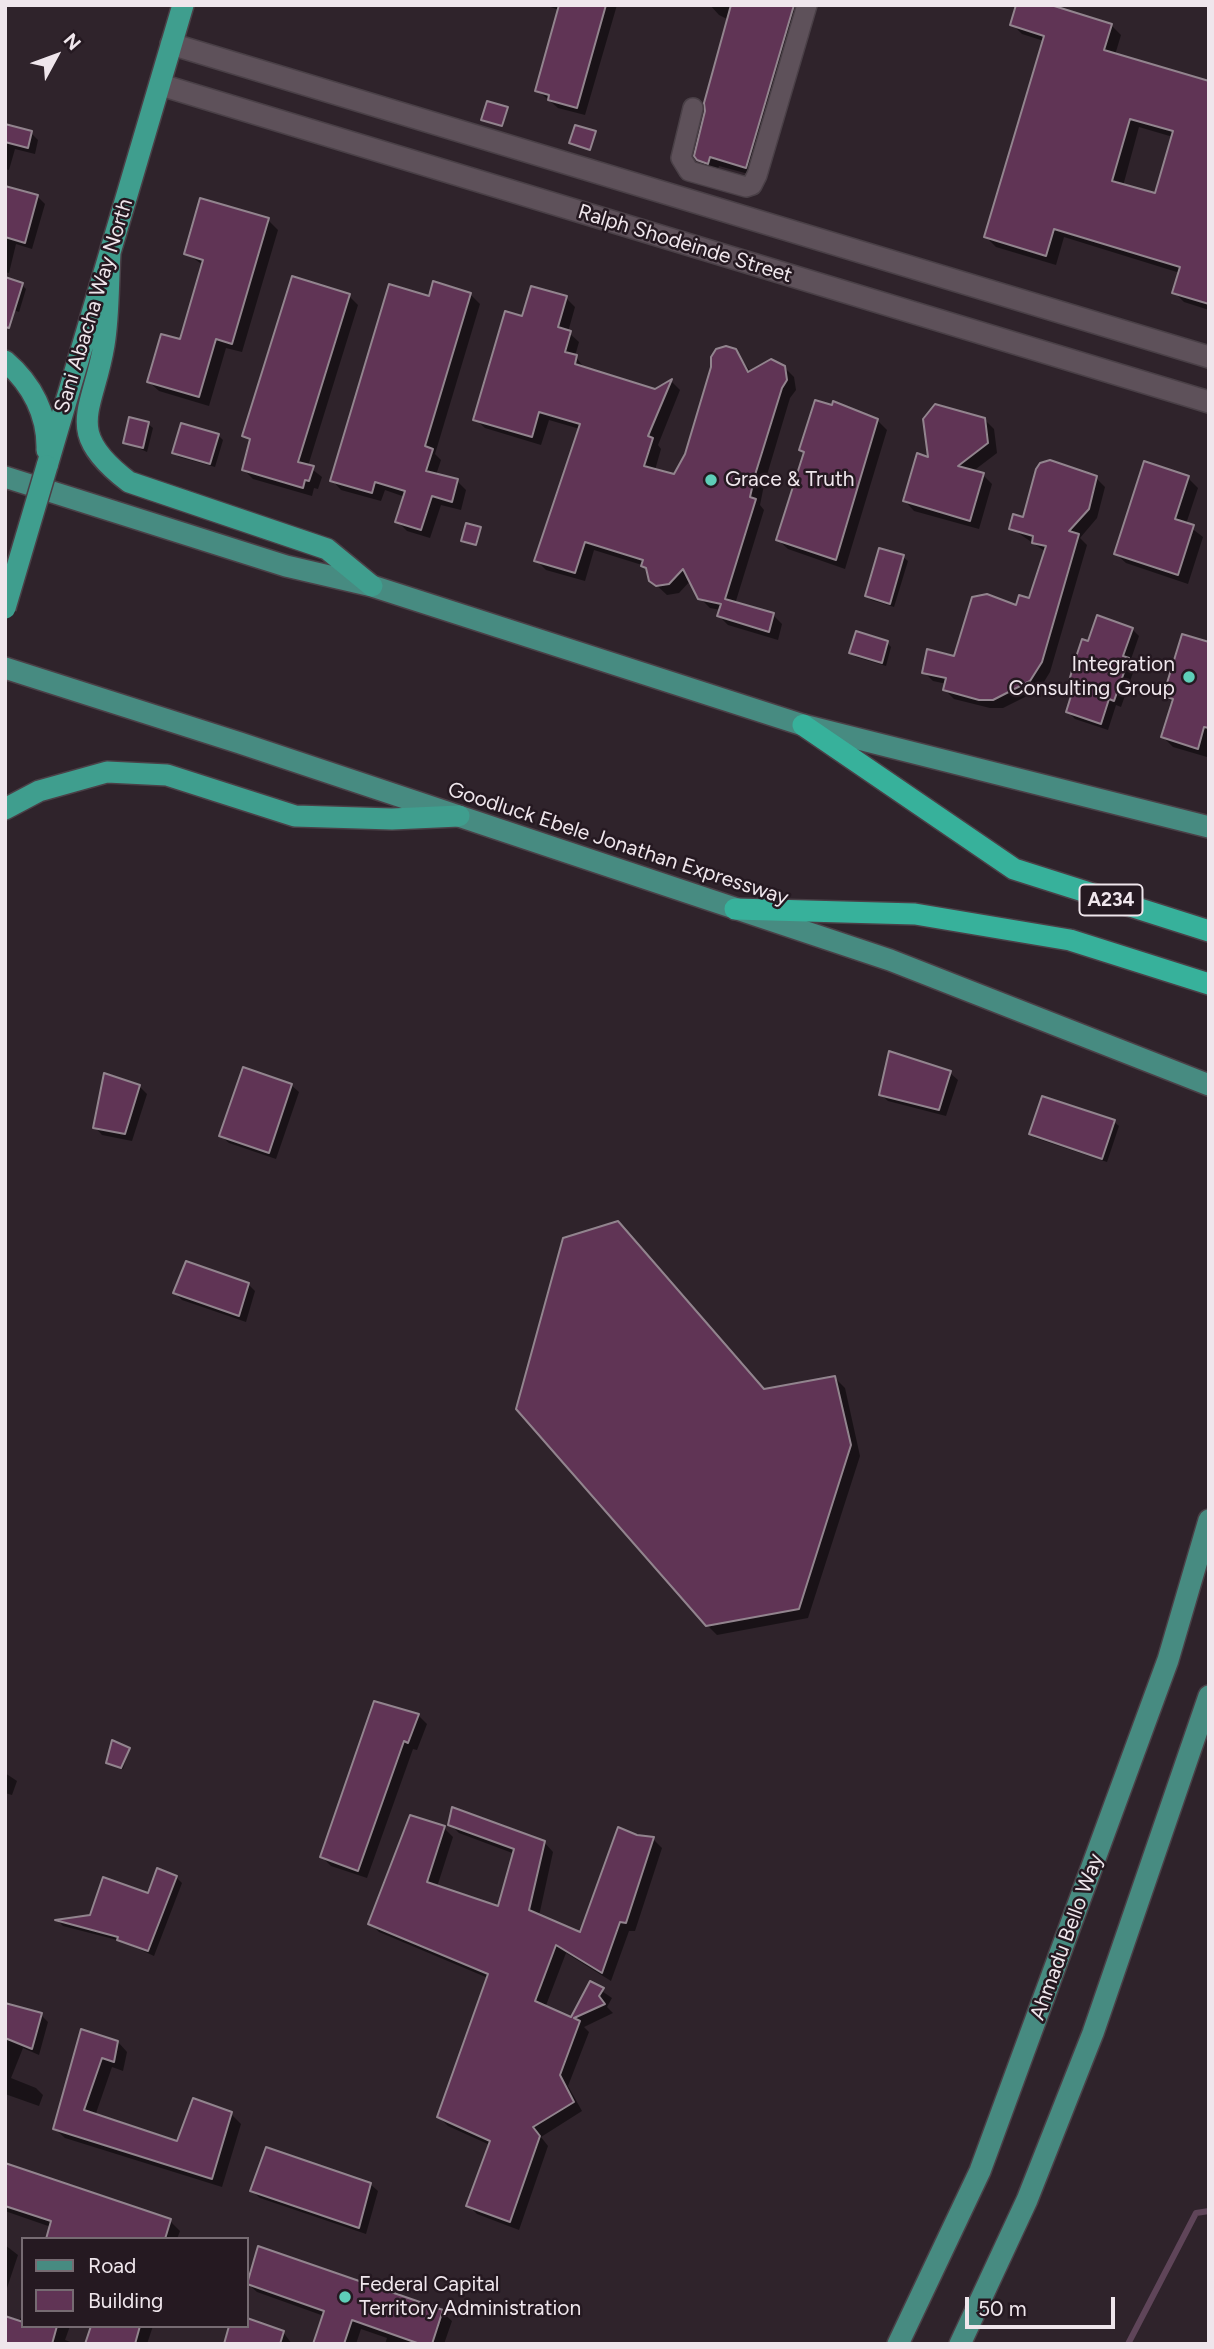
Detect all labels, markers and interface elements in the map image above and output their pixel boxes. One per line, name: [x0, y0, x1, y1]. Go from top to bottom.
north arrow: [21, 21, 91, 91]
text: N: [59, 29, 86, 55]
street label: Sani Abacha Way North: [49, 196, 139, 416]
street label: Ralph Shodeinde Street: [575, 199, 795, 289]
place label: Grace & Truth: [725, 467, 855, 493]
marker: Grace & Truth: [703, 472, 719, 488]
place label: Integration Consulting Group: [1008, 652, 1175, 702]
marker: Integration Consulting Group: [1181, 669, 1197, 685]
street label: Goodluck Ebele Jonathan Expressway: [445, 777, 791, 911]
road number: A234: [1080, 885, 1142, 916]
street label: Ahmadu Bello Way: [1025, 1850, 1109, 2024]
legend: [21, 2237, 248, 2328]
text: Road: [88, 2253, 136, 2278]
place label: Federal Capital Territory Administration: [359, 2272, 581, 2322]
scale bar: [969, 2282, 1120, 2326]
text: Building: [88, 2288, 163, 2313]
marker: Federal Capital Territory Administration: [337, 2289, 353, 2305]
text: 50 m: [978, 2296, 1027, 2321]

